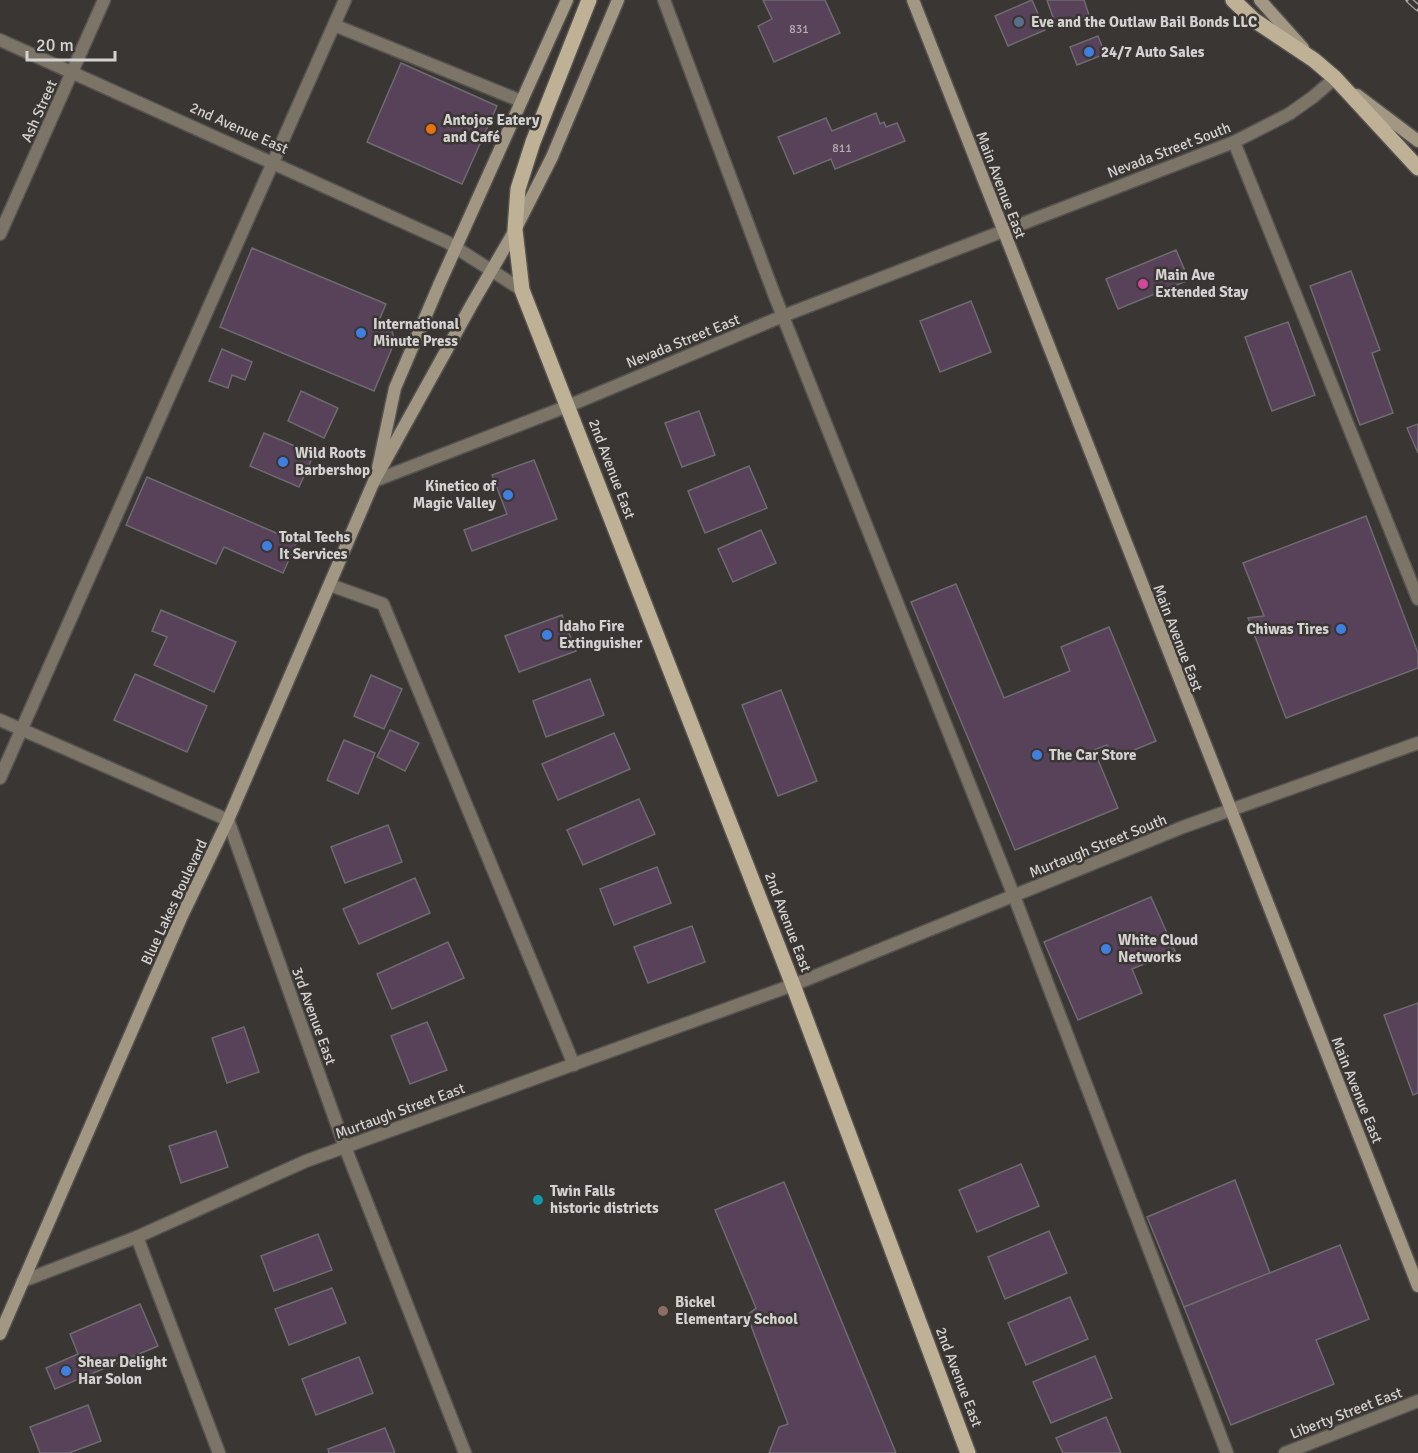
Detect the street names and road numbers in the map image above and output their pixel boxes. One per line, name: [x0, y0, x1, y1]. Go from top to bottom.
street label: Ash Street: [17, 77, 61, 145]
street label: 2nd Avenue East: [187, 98, 291, 158]
street label: Nevada Street South: [1105, 118, 1233, 182]
street label: Main Avenue East: [972, 129, 1030, 241]
street label: Nevada Street East: [624, 310, 742, 372]
street label: 2nd Avenue East: [585, 416, 639, 522]
street label: Main Avenue East: [1149, 582, 1207, 694]
street label: Murtaugh Street South: [1027, 810, 1169, 882]
street label: Blue Lakes Boulevard: [137, 836, 211, 968]
street label: 2nd Avenue East: [761, 869, 815, 975]
street label: 3rd Avenue East: [288, 965, 340, 1067]
street label: Main Avenue East: [1327, 1034, 1387, 1146]
street label: Murtaugh Street East: [333, 1079, 467, 1143]
street label: 2nd Avenue East: [932, 1324, 986, 1430]
street label: Liberty Street East: [1287, 1383, 1405, 1443]

